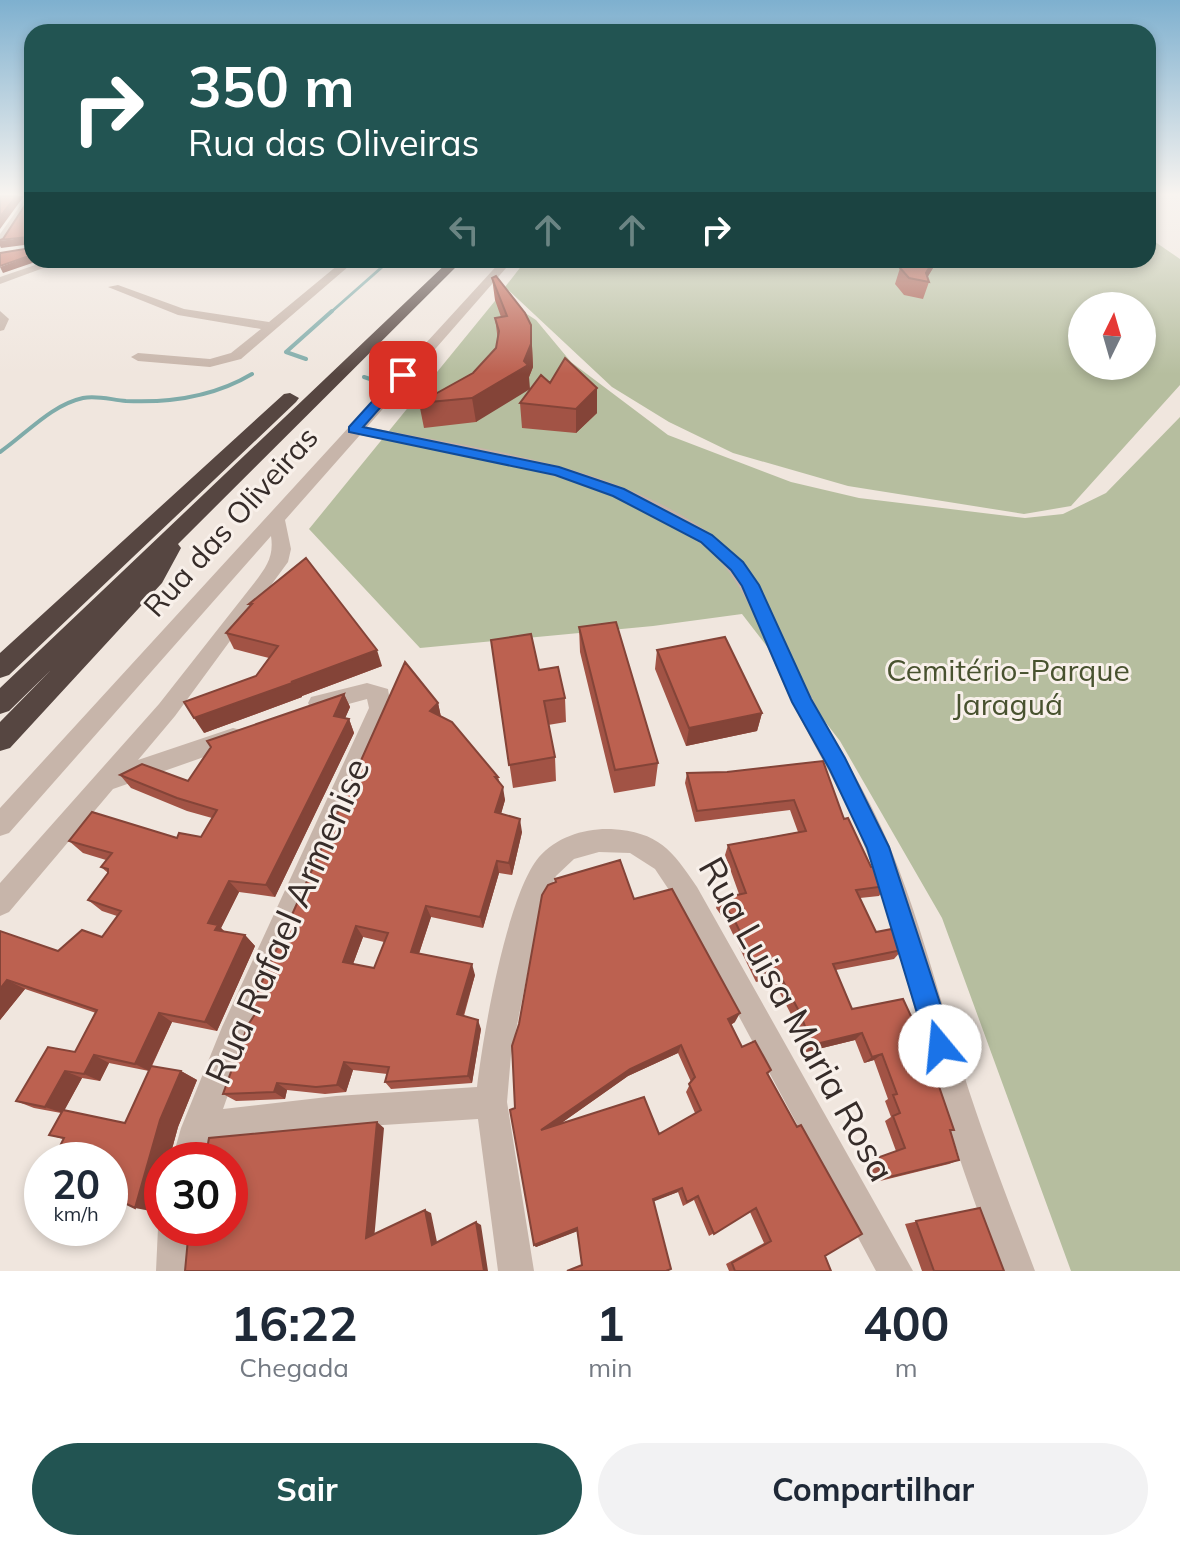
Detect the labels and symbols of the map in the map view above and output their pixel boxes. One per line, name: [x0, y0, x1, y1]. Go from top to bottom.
north arrow: [1068, 292, 1156, 380]
pin: [369, 341, 437, 409]
street label: Rua das Oliveiras: [135, 418, 326, 624]
park label: Cemitério-Parque Jaraguá: [886, 651, 1130, 723]
street label: Rua Rafael Armenise: [194, 751, 379, 1091]
street label: Rua Luisa Maria Rosa: [690, 849, 905, 1189]
position arrow: [898, 1004, 982, 1088]
speed limit sign: 30: [144, 1142, 248, 1246]

